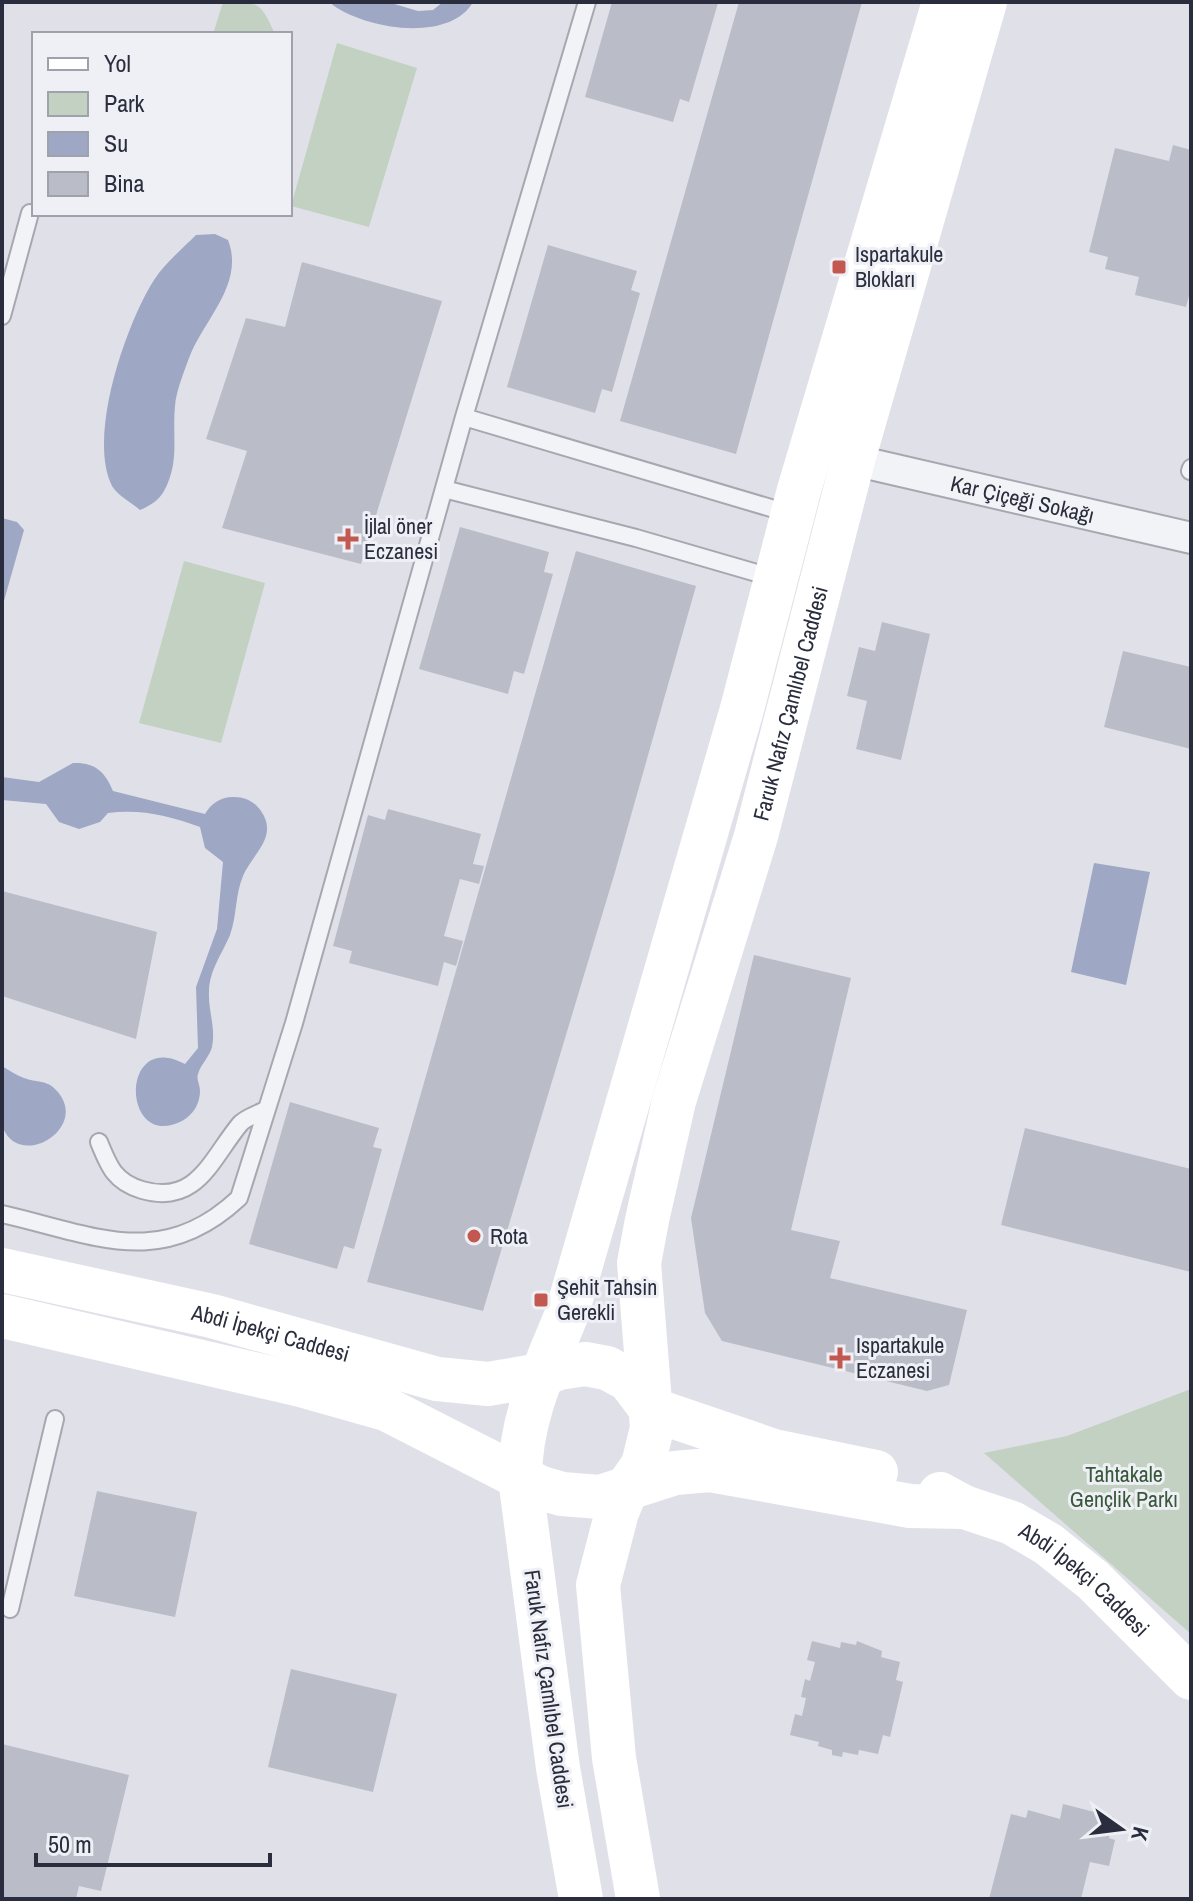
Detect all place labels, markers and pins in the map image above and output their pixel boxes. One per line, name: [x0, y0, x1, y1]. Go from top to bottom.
place label: Ispartakule Blokları: [855, 239, 943, 294]
marker: Ispartakule Blokları: [830, 258, 848, 276]
place label: İjlal öner Eczanesi: [364, 511, 438, 566]
marker: İjlal öner Eczanesi: [339, 530, 357, 548]
place label: Rota: [490, 1221, 528, 1251]
marker: Rota: [465, 1227, 483, 1245]
place label: Şehit Tahsin Gerekli: [557, 1272, 657, 1327]
marker: Şehit Tahsin Gerekli: [532, 1291, 550, 1309]
place label: Ispartakule Eczanesi: [856, 1330, 944, 1385]
marker: Ispartakule Eczanesi: [831, 1349, 849, 1367]

